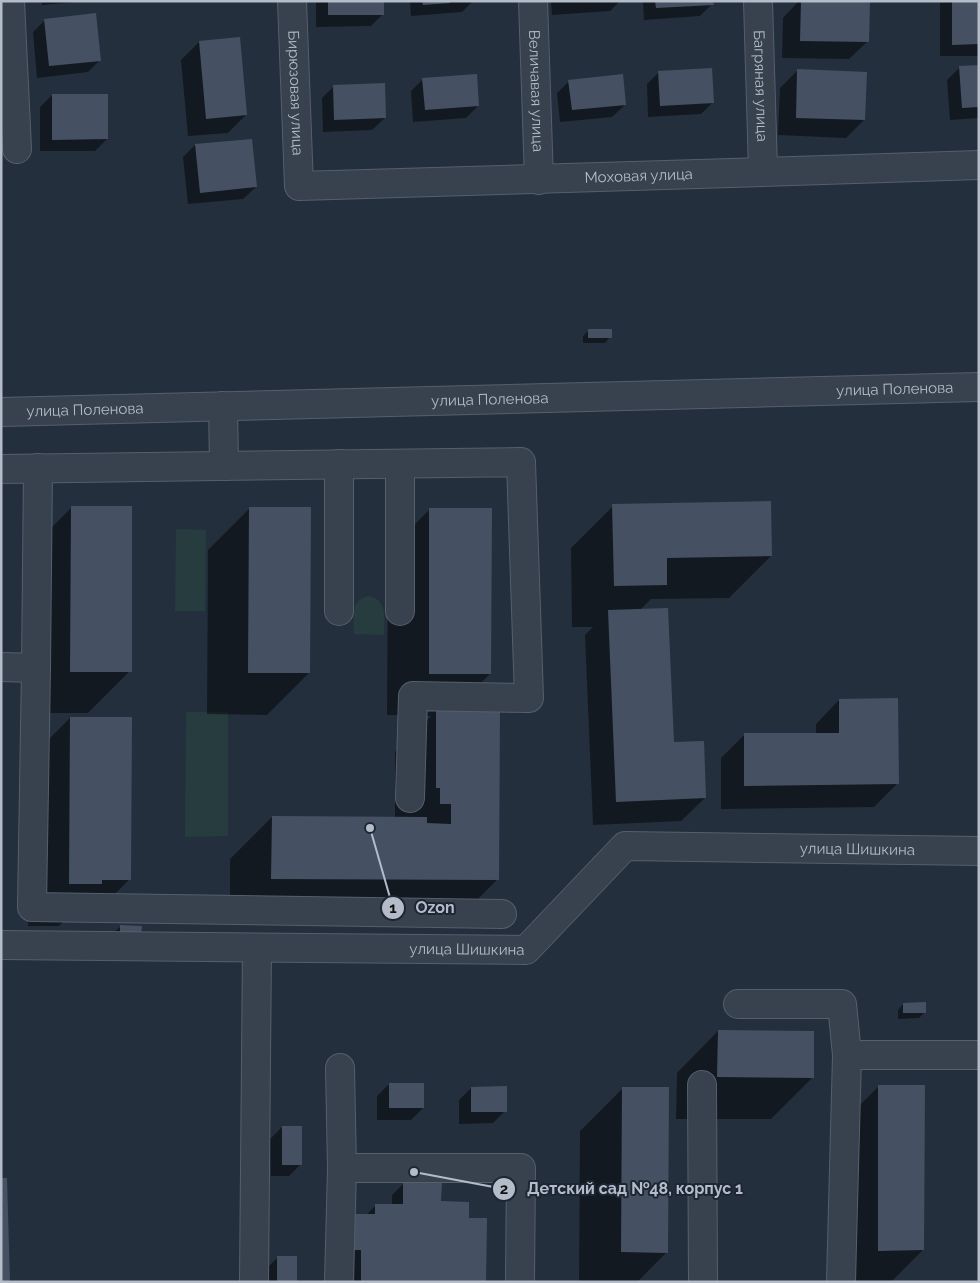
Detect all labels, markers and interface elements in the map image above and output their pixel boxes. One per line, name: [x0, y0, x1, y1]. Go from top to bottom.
street label: Бирюзовая улица: [284, 30, 307, 156]
street label: Величавая улица: [525, 30, 547, 152]
street label: Багряная улица: [750, 30, 771, 142]
street label: Моховая улица: [584, 165, 693, 187]
street label: улица Поленова: [836, 379, 954, 400]
street label: улица Поленова: [431, 389, 549, 410]
street label: улица Поленова: [26, 399, 144, 420]
street label: улица Шишкина: [800, 839, 915, 859]
callout: Ozon: [380, 892, 464, 923]
text: Ozon: [415, 898, 455, 917]
text: 1: [389, 899, 397, 917]
street label: улица Шишкина: [409, 940, 525, 959]
callout: Детский сад №48, корпус 1: [492, 1173, 753, 1204]
text: Детский сад №48, корпус 1: [527, 1179, 743, 1198]
text: 2: [500, 1180, 508, 1198]

